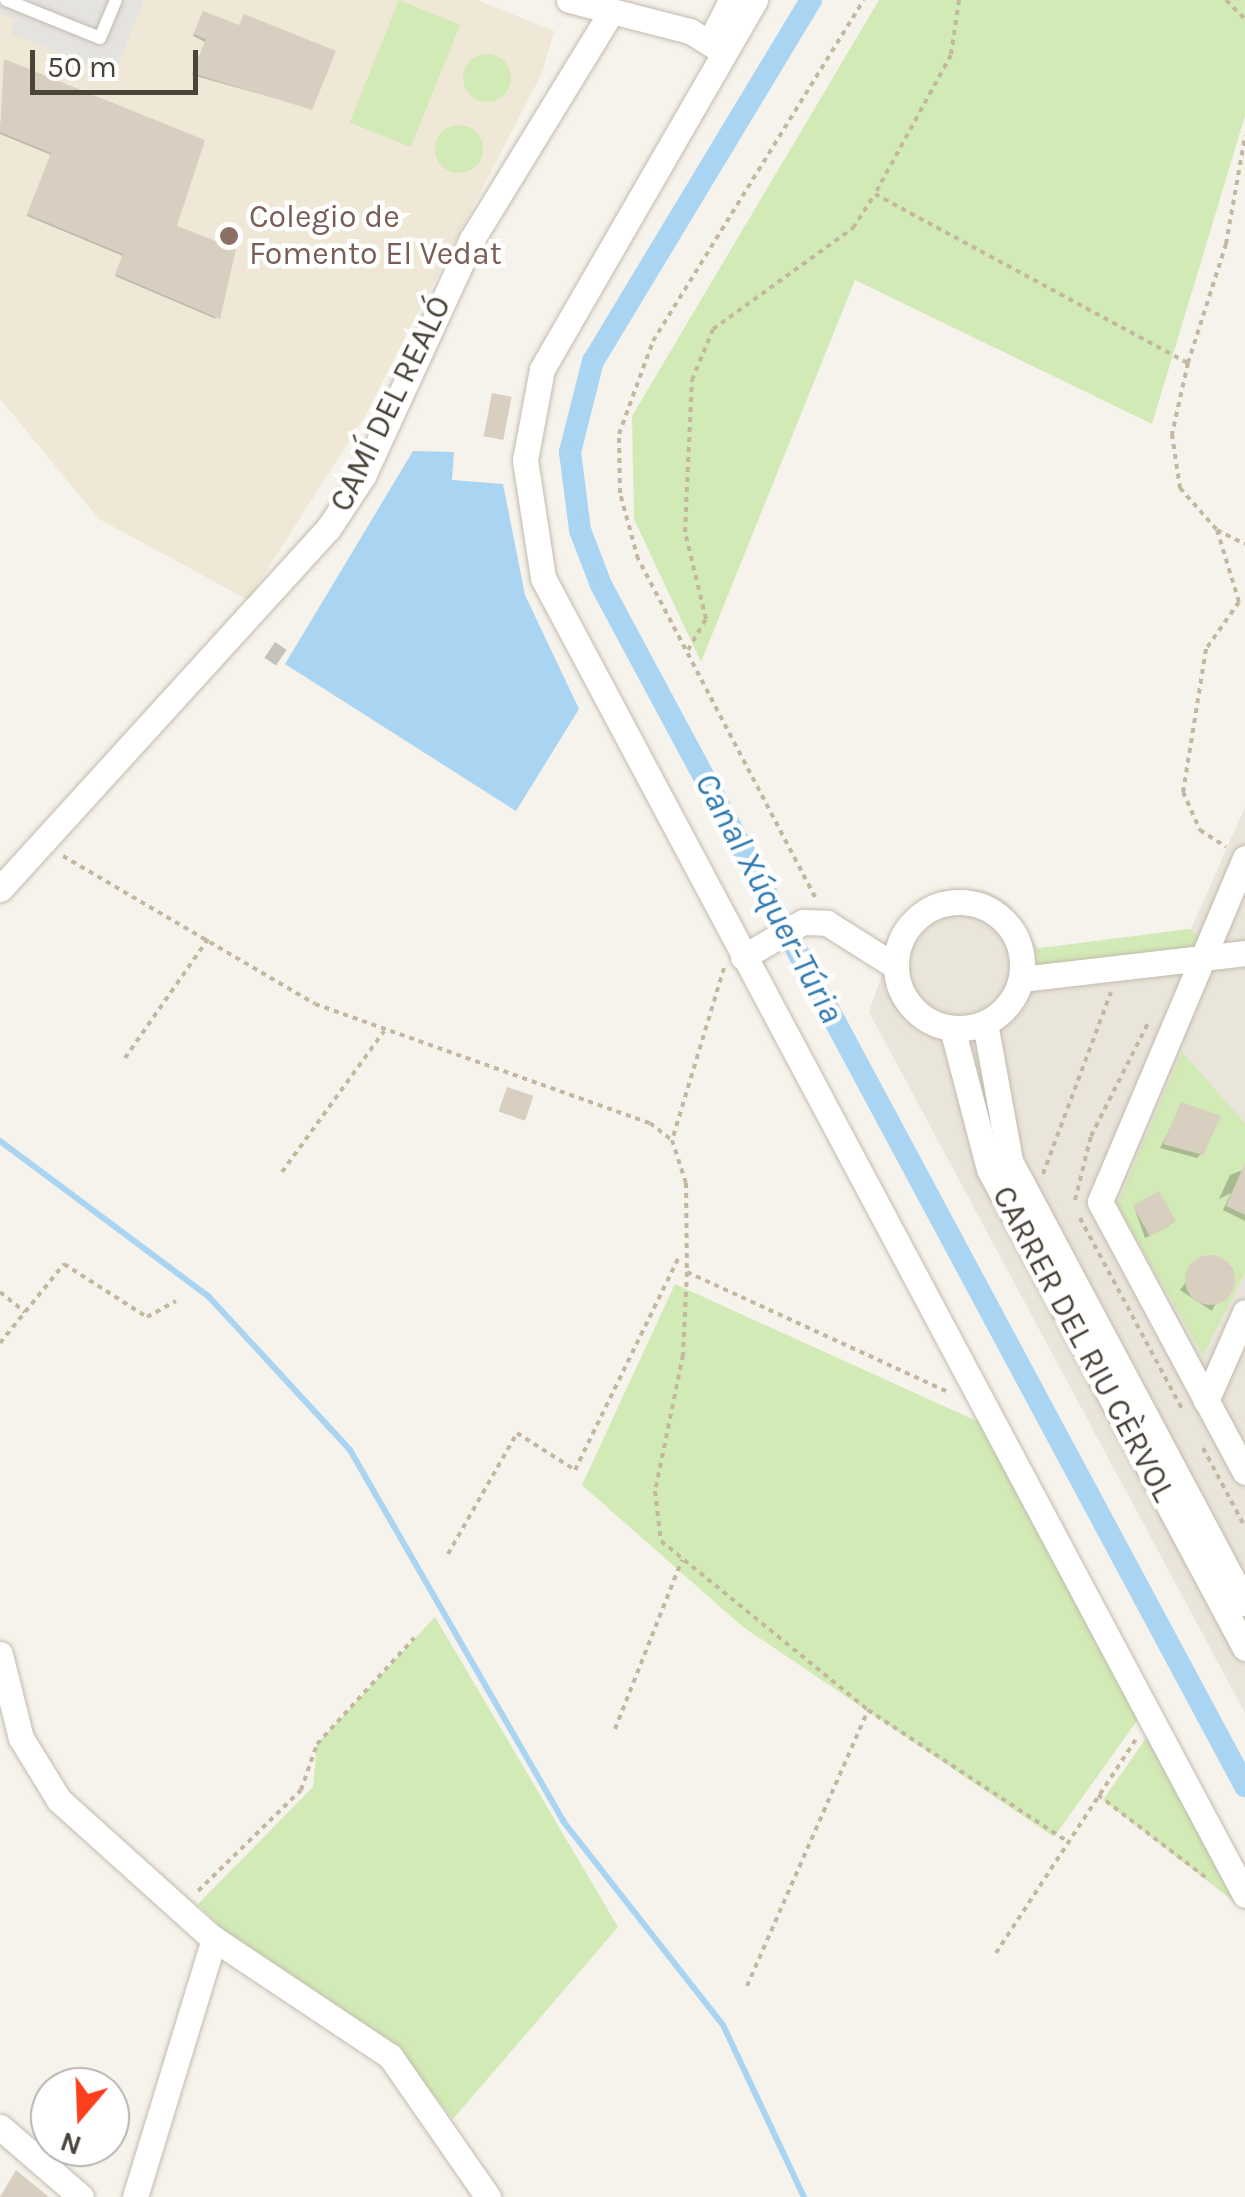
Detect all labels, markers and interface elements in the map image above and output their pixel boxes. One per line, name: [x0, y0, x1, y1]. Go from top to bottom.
scale bar: [35, 30, 202, 92]
text: 50 m: [47, 49, 117, 85]
place label: Colegio de Fomento El Vedat: [249, 199, 502, 274]
marker: Colegio de Fomento El Vedat: [218, 225, 240, 247]
street label: CAMÍ DEL REALÓ: [322, 290, 460, 518]
water label: Canal Xúquer-Túria: [685, 766, 853, 1030]
street label: CARRER DEL RIU CÈRVOL: [983, 1180, 1183, 1508]
north arrow: [30, 2067, 130, 2167]
text: N: [56, 2125, 86, 2163]

